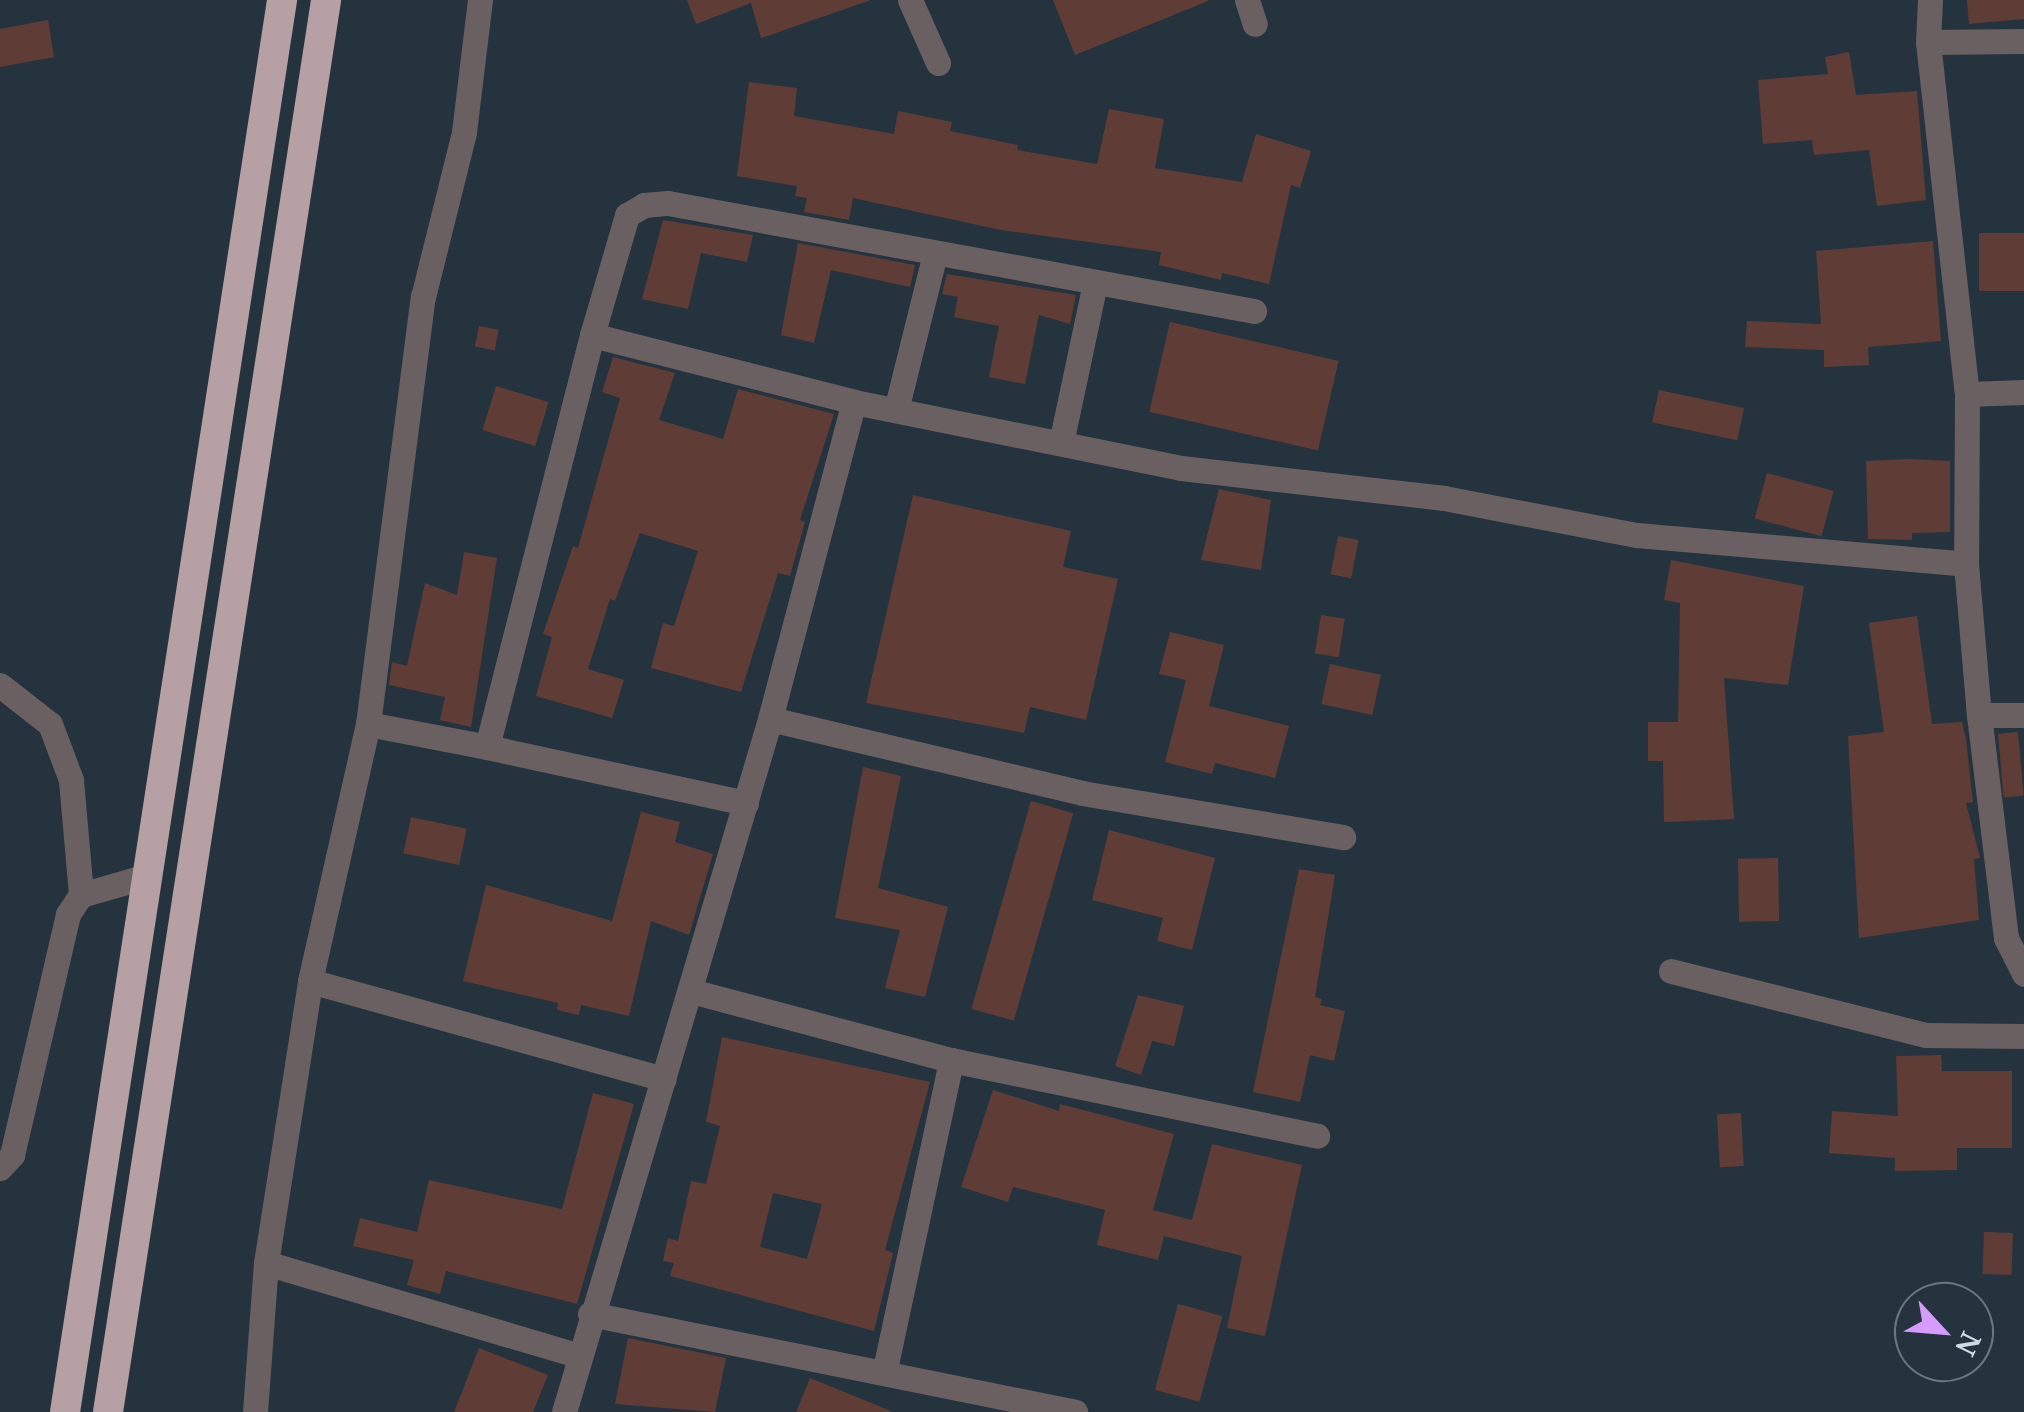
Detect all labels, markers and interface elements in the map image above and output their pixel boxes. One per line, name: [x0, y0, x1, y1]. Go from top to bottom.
north arrow: [1894, 1282, 1994, 1382]
text: N: [1947, 1326, 1991, 1363]

